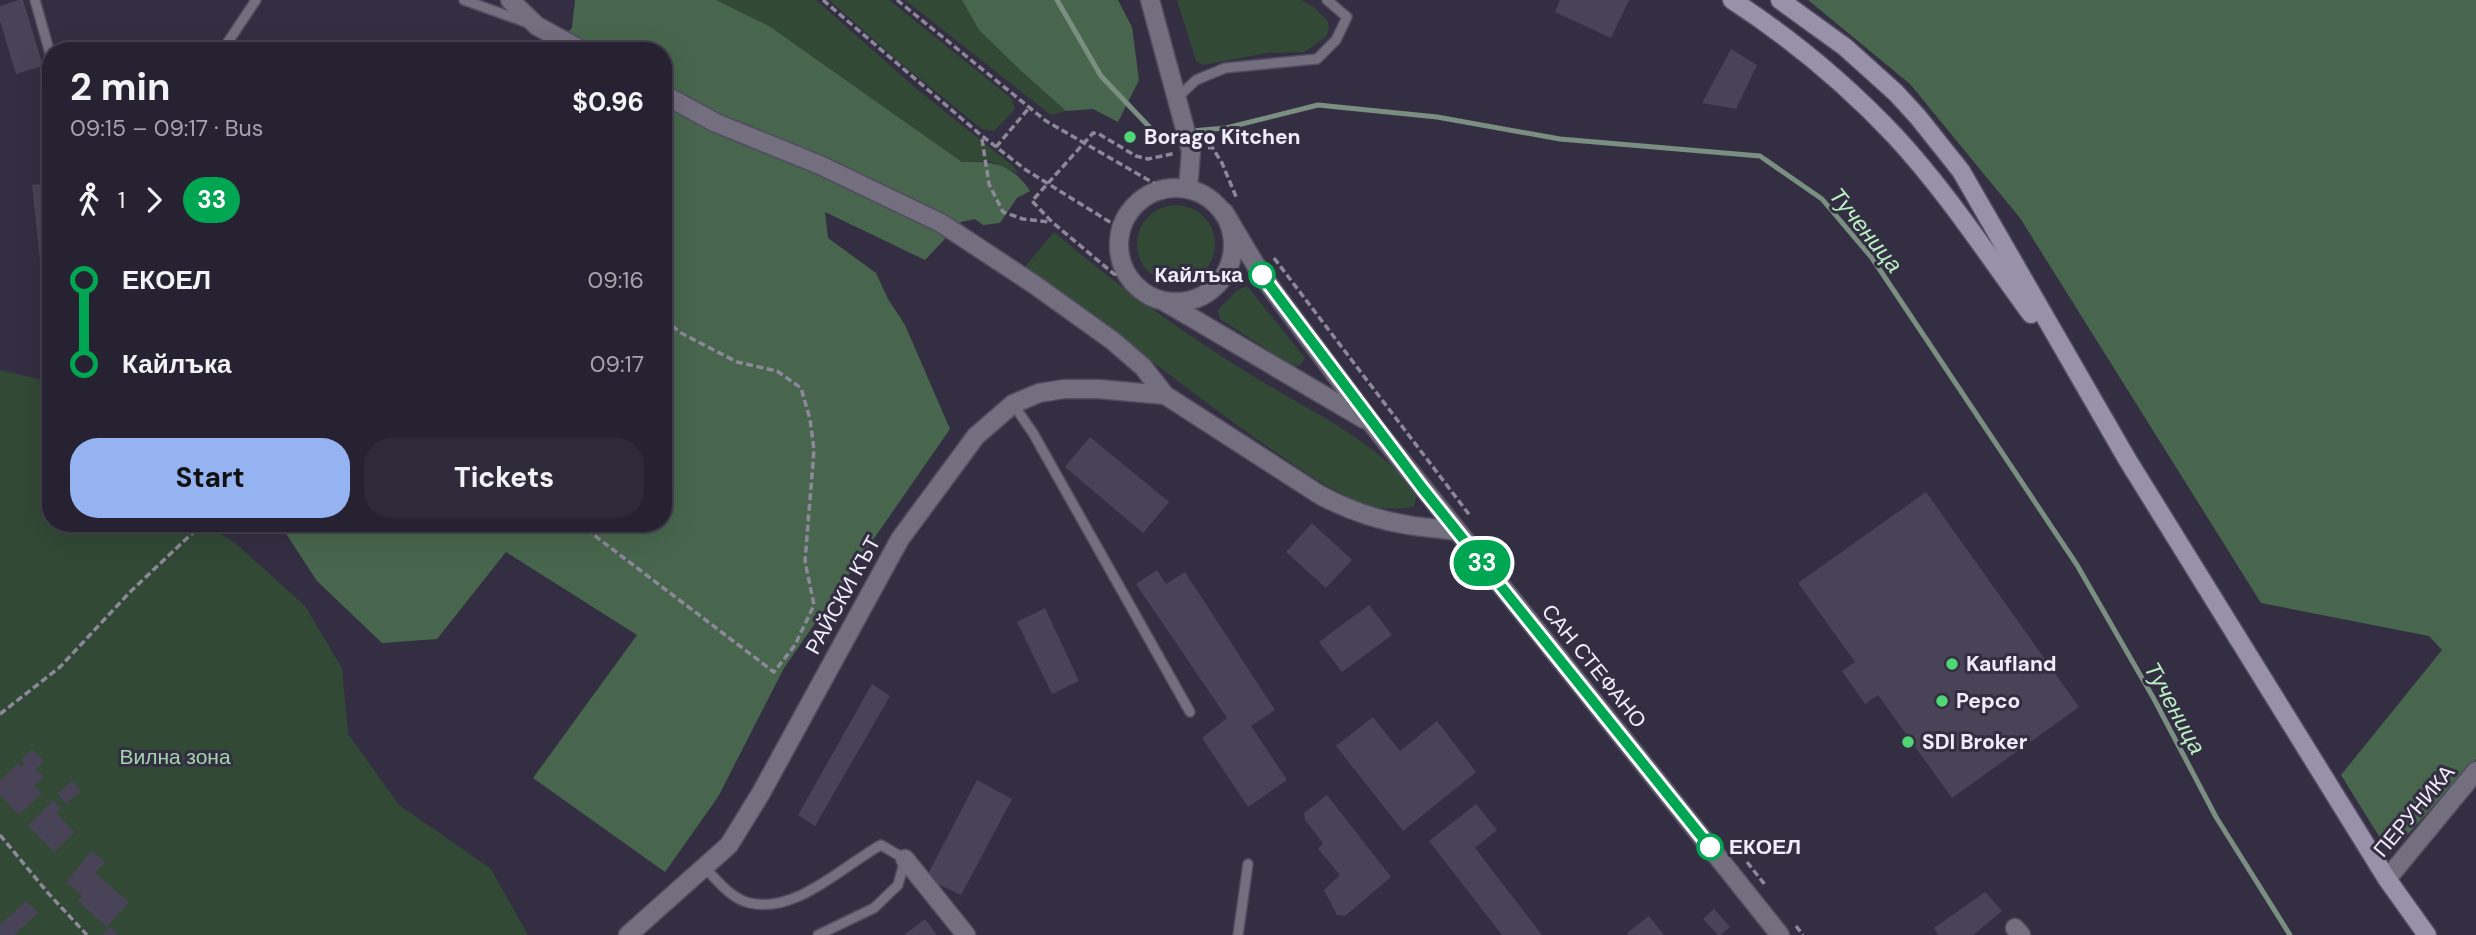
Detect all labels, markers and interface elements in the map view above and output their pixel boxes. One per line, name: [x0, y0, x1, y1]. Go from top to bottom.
text: 2 min: [70, 62, 170, 112]
text: $0.96: [572, 85, 644, 119]
text: 09:15 – 09:17 · Bus: [70, 113, 263, 143]
place label: Borago Kitchen: [1144, 123, 1301, 151]
marker: Borago Kitchen: [1122, 129, 1138, 145]
icon: walk: [70, 181, 108, 219]
icon: forward: [135, 181, 173, 219]
water label: Тученица: [1823, 181, 1909, 279]
text: 33: [197, 184, 226, 215]
text: 1: [118, 185, 125, 215]
place label: Кайлъка: [1154, 261, 1243, 289]
marker: Кайлъка: [1249, 262, 1275, 288]
text: ЕКОЕЛ: [122, 263, 211, 297]
text: 09:16: [588, 265, 644, 295]
text: Кайлъка: [122, 347, 232, 381]
text: 09:17: [590, 349, 644, 379]
button: Start: [70, 438, 350, 518]
button: Tickets: [364, 438, 644, 518]
street label: РАЙСКИ КЪТ: [799, 531, 887, 659]
line badge: 33: [1450, 540, 1514, 586]
text: 33: [1468, 547, 1496, 578]
street label: САН СТЕФАНО: [1535, 598, 1653, 734]
place label: Kaufland: [1966, 650, 2057, 678]
marker: Kaufland: [1944, 656, 1960, 672]
water label: Тученица: [2137, 656, 2213, 760]
place label: Pepco: [1956, 687, 2020, 715]
marker: Pepco: [1934, 693, 1950, 709]
place label: SDI Broker: [1922, 728, 2028, 756]
marker: SDI Broker: [1900, 734, 1916, 750]
park label: Вилна зона: [119, 743, 231, 771]
street label: ПЕРУНИКА: [2367, 759, 2461, 863]
place label: ЕКОЕЛ: [1729, 833, 1801, 861]
marker: ЕКОЕЛ: [1697, 834, 1723, 860]

